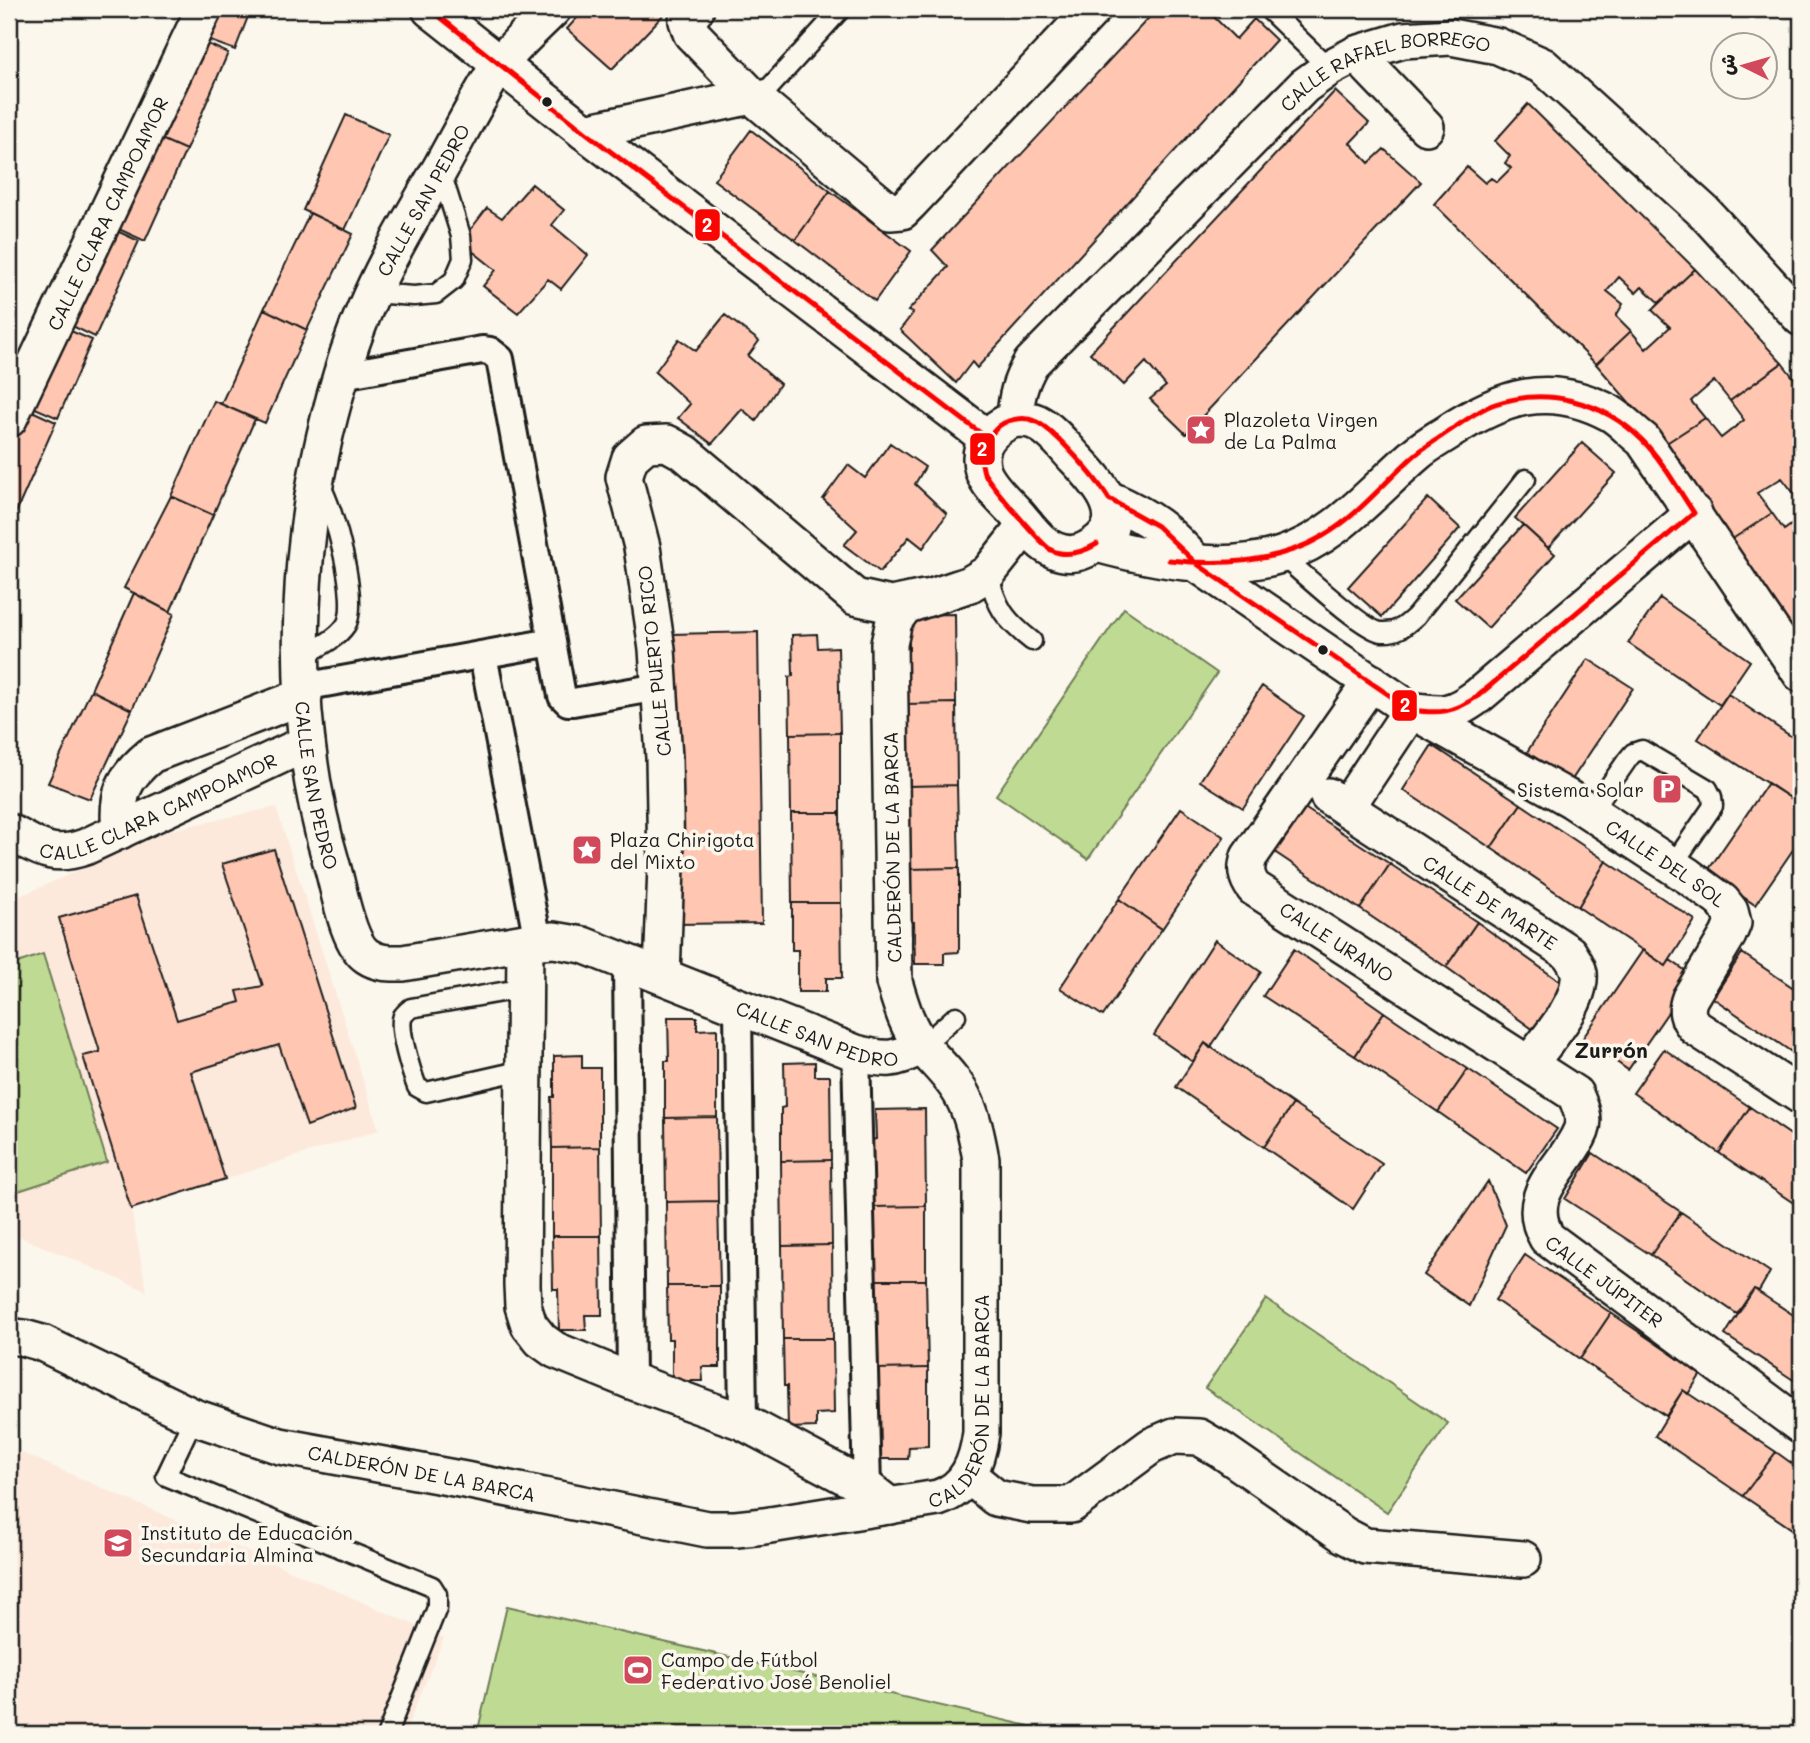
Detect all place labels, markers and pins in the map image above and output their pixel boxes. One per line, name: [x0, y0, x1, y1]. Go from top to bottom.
unlabelled marker: [540, 95, 554, 109]
place label: Plazoleta Virgen de La Palma: [1224, 407, 1378, 454]
place icon: Plazoleta Virgen de La Palma: [1184, 413, 1218, 447]
unlabelled marker: [1316, 643, 1330, 657]
parking icon: Sistema Solar: [1650, 772, 1684, 806]
place label: Sistema Solar: [1517, 777, 1644, 802]
place label: Plaza Chirigota del Mixto: [610, 827, 755, 874]
place icon: Plaza Chirigota del Mixto: [570, 833, 604, 867]
place label: Instituto de Educación Secundaria Almina: [141, 1520, 353, 1567]
school or university icon: Instituto de Educación Secundaria Almina: [101, 1526, 135, 1560]
place label: Campo de Fútbol Federativo José Benoliel: [661, 1647, 891, 1694]
sports icon: Campo de Fútbol Federativo José Benoliel: [621, 1653, 655, 1687]

